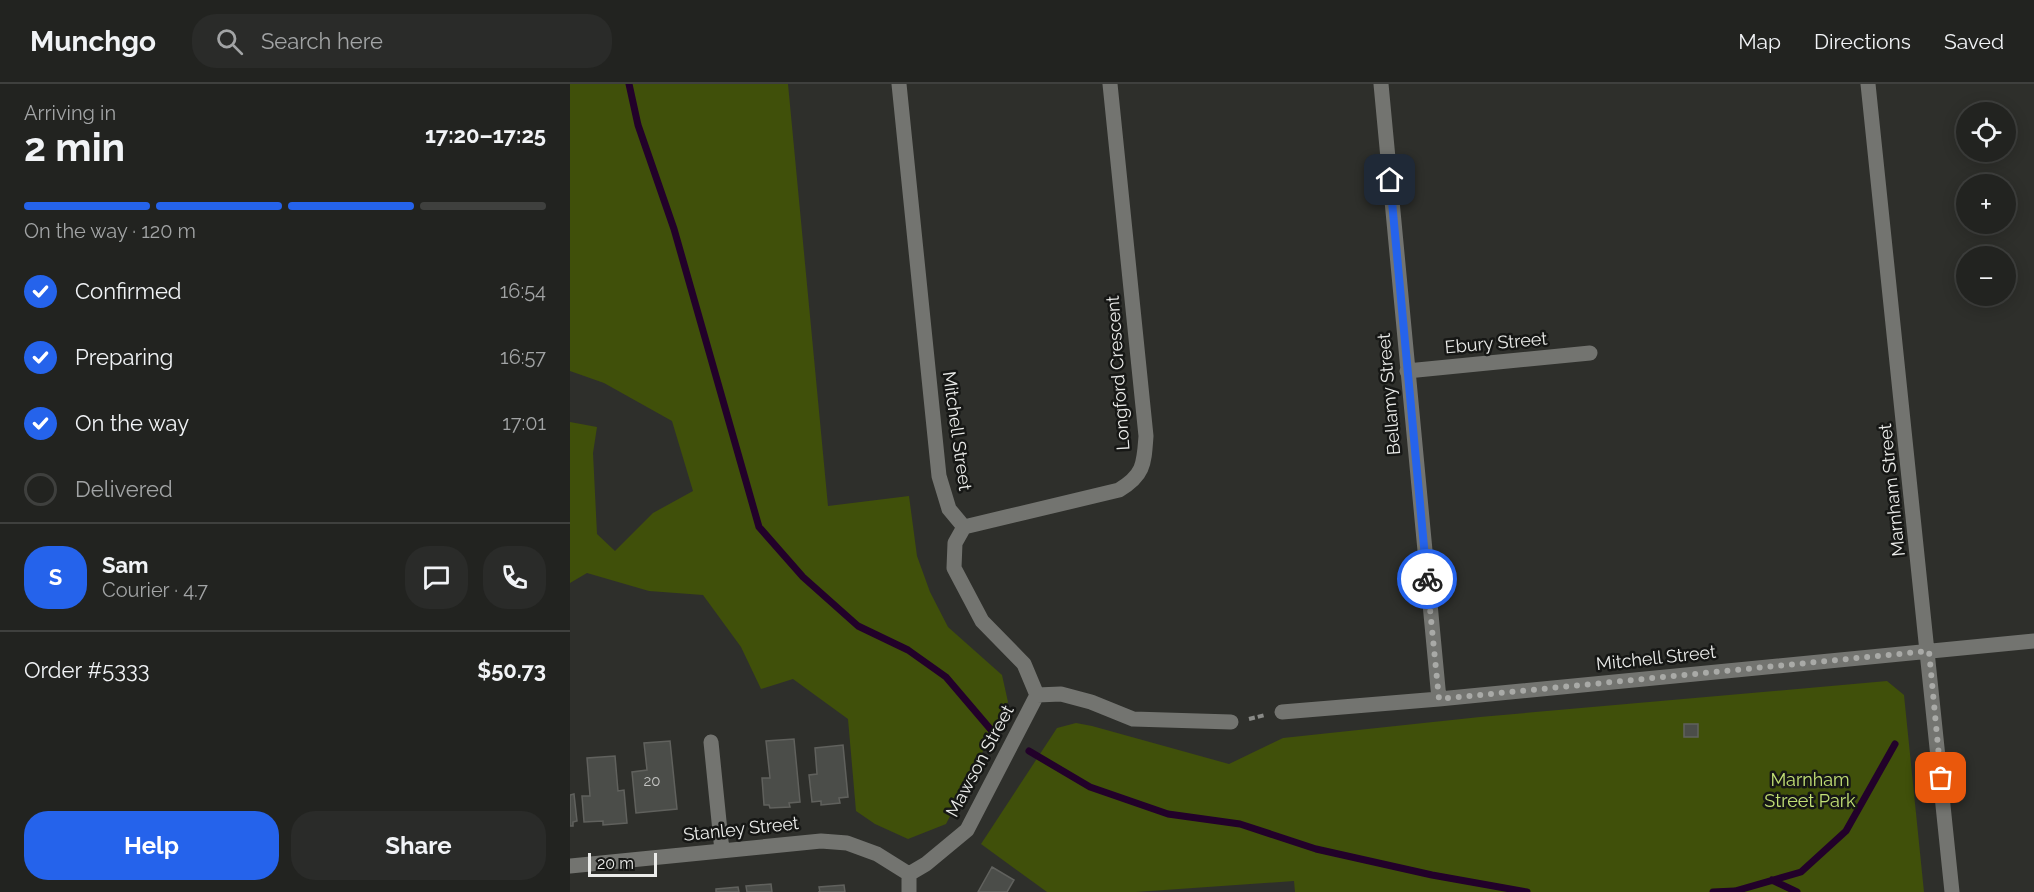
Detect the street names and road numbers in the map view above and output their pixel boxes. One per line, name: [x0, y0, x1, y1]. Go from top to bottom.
street label: Longford Crescent: [1102, 295, 1133, 451]
street label: Ebury Street: [1444, 328, 1548, 357]
street label: Bellamy Street: [1373, 332, 1404, 456]
street label: Mitchell Street: [939, 370, 976, 492]
street label: Marnham Street: [1874, 422, 1909, 558]
street label: Mitchell Street: [1595, 641, 1717, 674]
street label: Mawson Street: [941, 701, 1018, 820]
street label: Stanley Street: [682, 812, 800, 845]

